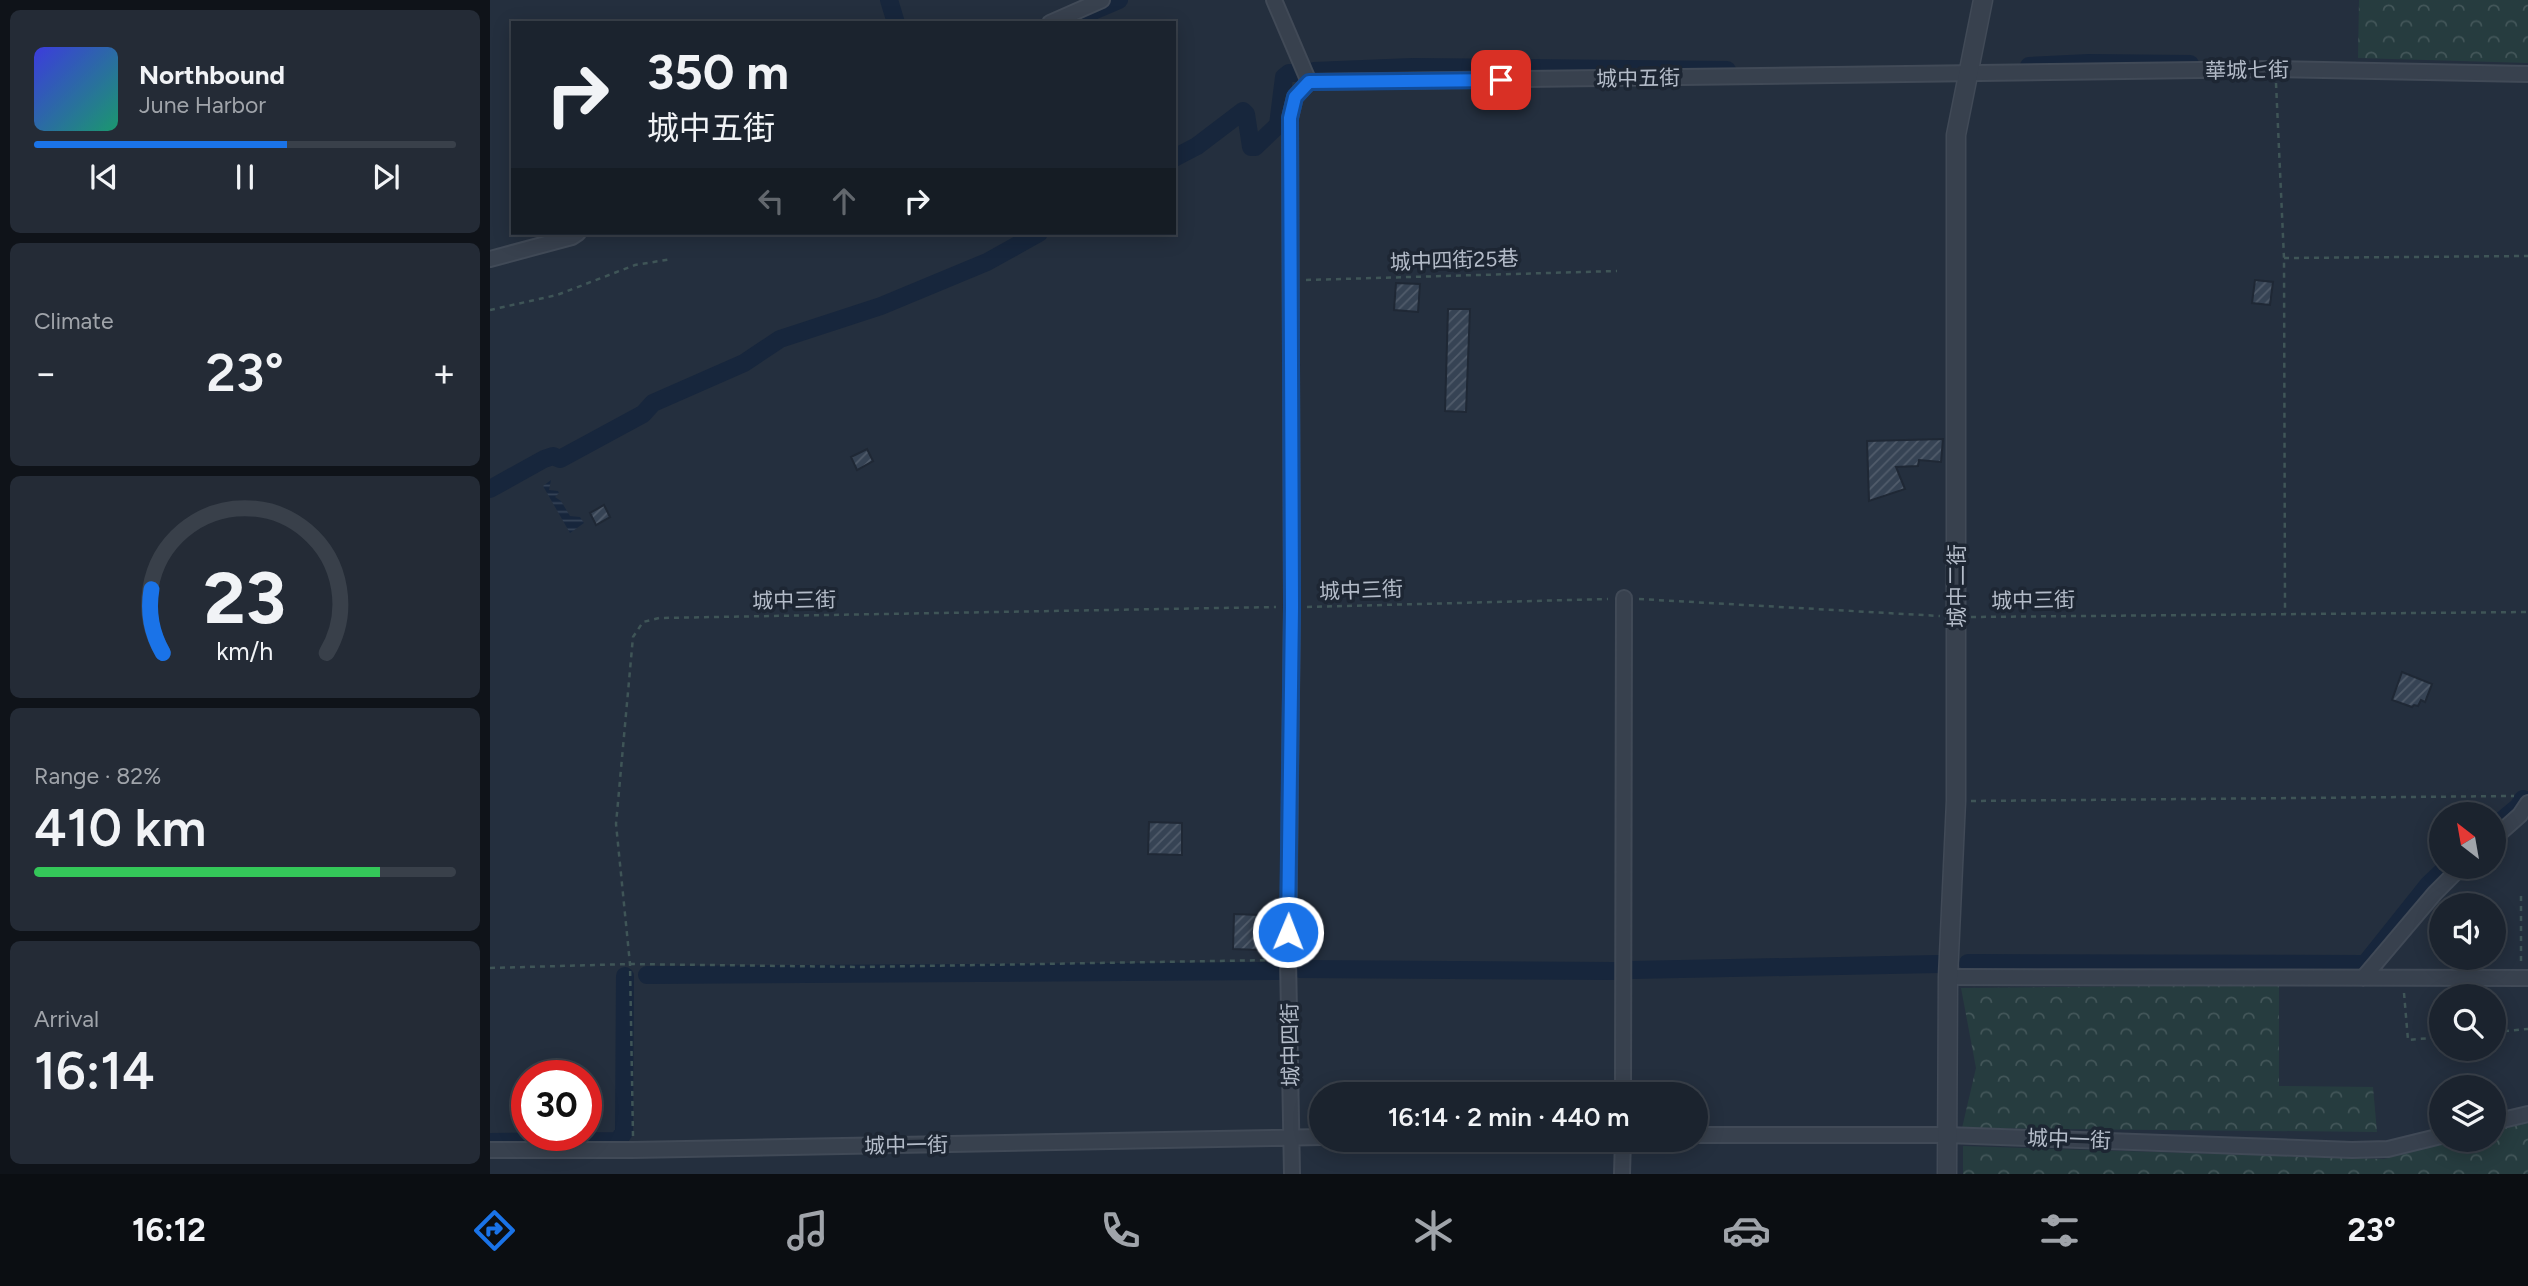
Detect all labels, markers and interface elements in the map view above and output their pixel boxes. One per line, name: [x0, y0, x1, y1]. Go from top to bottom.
text: 350 m: [647, 42, 789, 101]
icon: right: [532, 49, 623, 140]
pin: [1471, 50, 1531, 110]
street label: 華城七街: [2205, 57, 2289, 83]
text: Northbound: [139, 59, 285, 91]
icon: arrive: [1482, 61, 1520, 99]
street label: 城中五街: [1596, 65, 1680, 91]
text: June Harbor: [139, 91, 266, 119]
text: 城中五街: [647, 109, 775, 147]
icon: previous: [85, 158, 123, 196]
icon: pause: [226, 158, 264, 196]
icon: next: [367, 158, 405, 196]
icon: left: [752, 182, 790, 220]
icon: ahead: [825, 182, 863, 220]
icon: right: [898, 182, 936, 220]
street label: 城中四街25巷: [1389, 245, 1519, 275]
text: Climate: [34, 307, 113, 335]
text: 23°: [206, 342, 284, 404]
text: −: [34, 350, 58, 396]
text: +: [432, 350, 456, 396]
street label: 城中二街: [1944, 544, 1969, 628]
text: 23: [204, 554, 286, 641]
street label: 城中三街: [1319, 576, 1403, 604]
street label: 城中三街: [752, 587, 836, 613]
street label: 城中三街: [1991, 587, 2075, 613]
text: km/h: [216, 636, 274, 666]
text: Range · 82%: [34, 762, 161, 790]
text: 410 km: [34, 797, 206, 859]
north arrow: [2429, 802, 2506, 878]
map controls: [2429, 802, 2506, 1152]
button: sound: [2429, 893, 2506, 970]
position arrow: [1251, 895, 1325, 969]
button: search: [2429, 984, 2506, 1061]
street label: 城中四街: [1277, 1003, 1303, 1087]
text: Arrival: [34, 1005, 99, 1033]
text: 16:14: [34, 1040, 155, 1102]
speed limit sign: 30: [511, 1060, 602, 1151]
button: layers: [2429, 1075, 2506, 1152]
text: 16:14 · 2 min · 440 m: [1388, 1101, 1629, 1133]
street label: 城中一街: [2027, 1125, 2111, 1153]
street label: 城中一街: [864, 1132, 948, 1158]
icon: directions: [470, 1206, 519, 1255]
icon: music: [783, 1206, 832, 1255]
icon: phone: [1096, 1206, 1145, 1255]
icon: climate: [1409, 1206, 1458, 1255]
icon: car: [1722, 1206, 1771, 1255]
icon: filters: [2035, 1206, 2084, 1255]
text: 16:12: [132, 1211, 206, 1249]
text: 23°: [2348, 1211, 2396, 1249]

